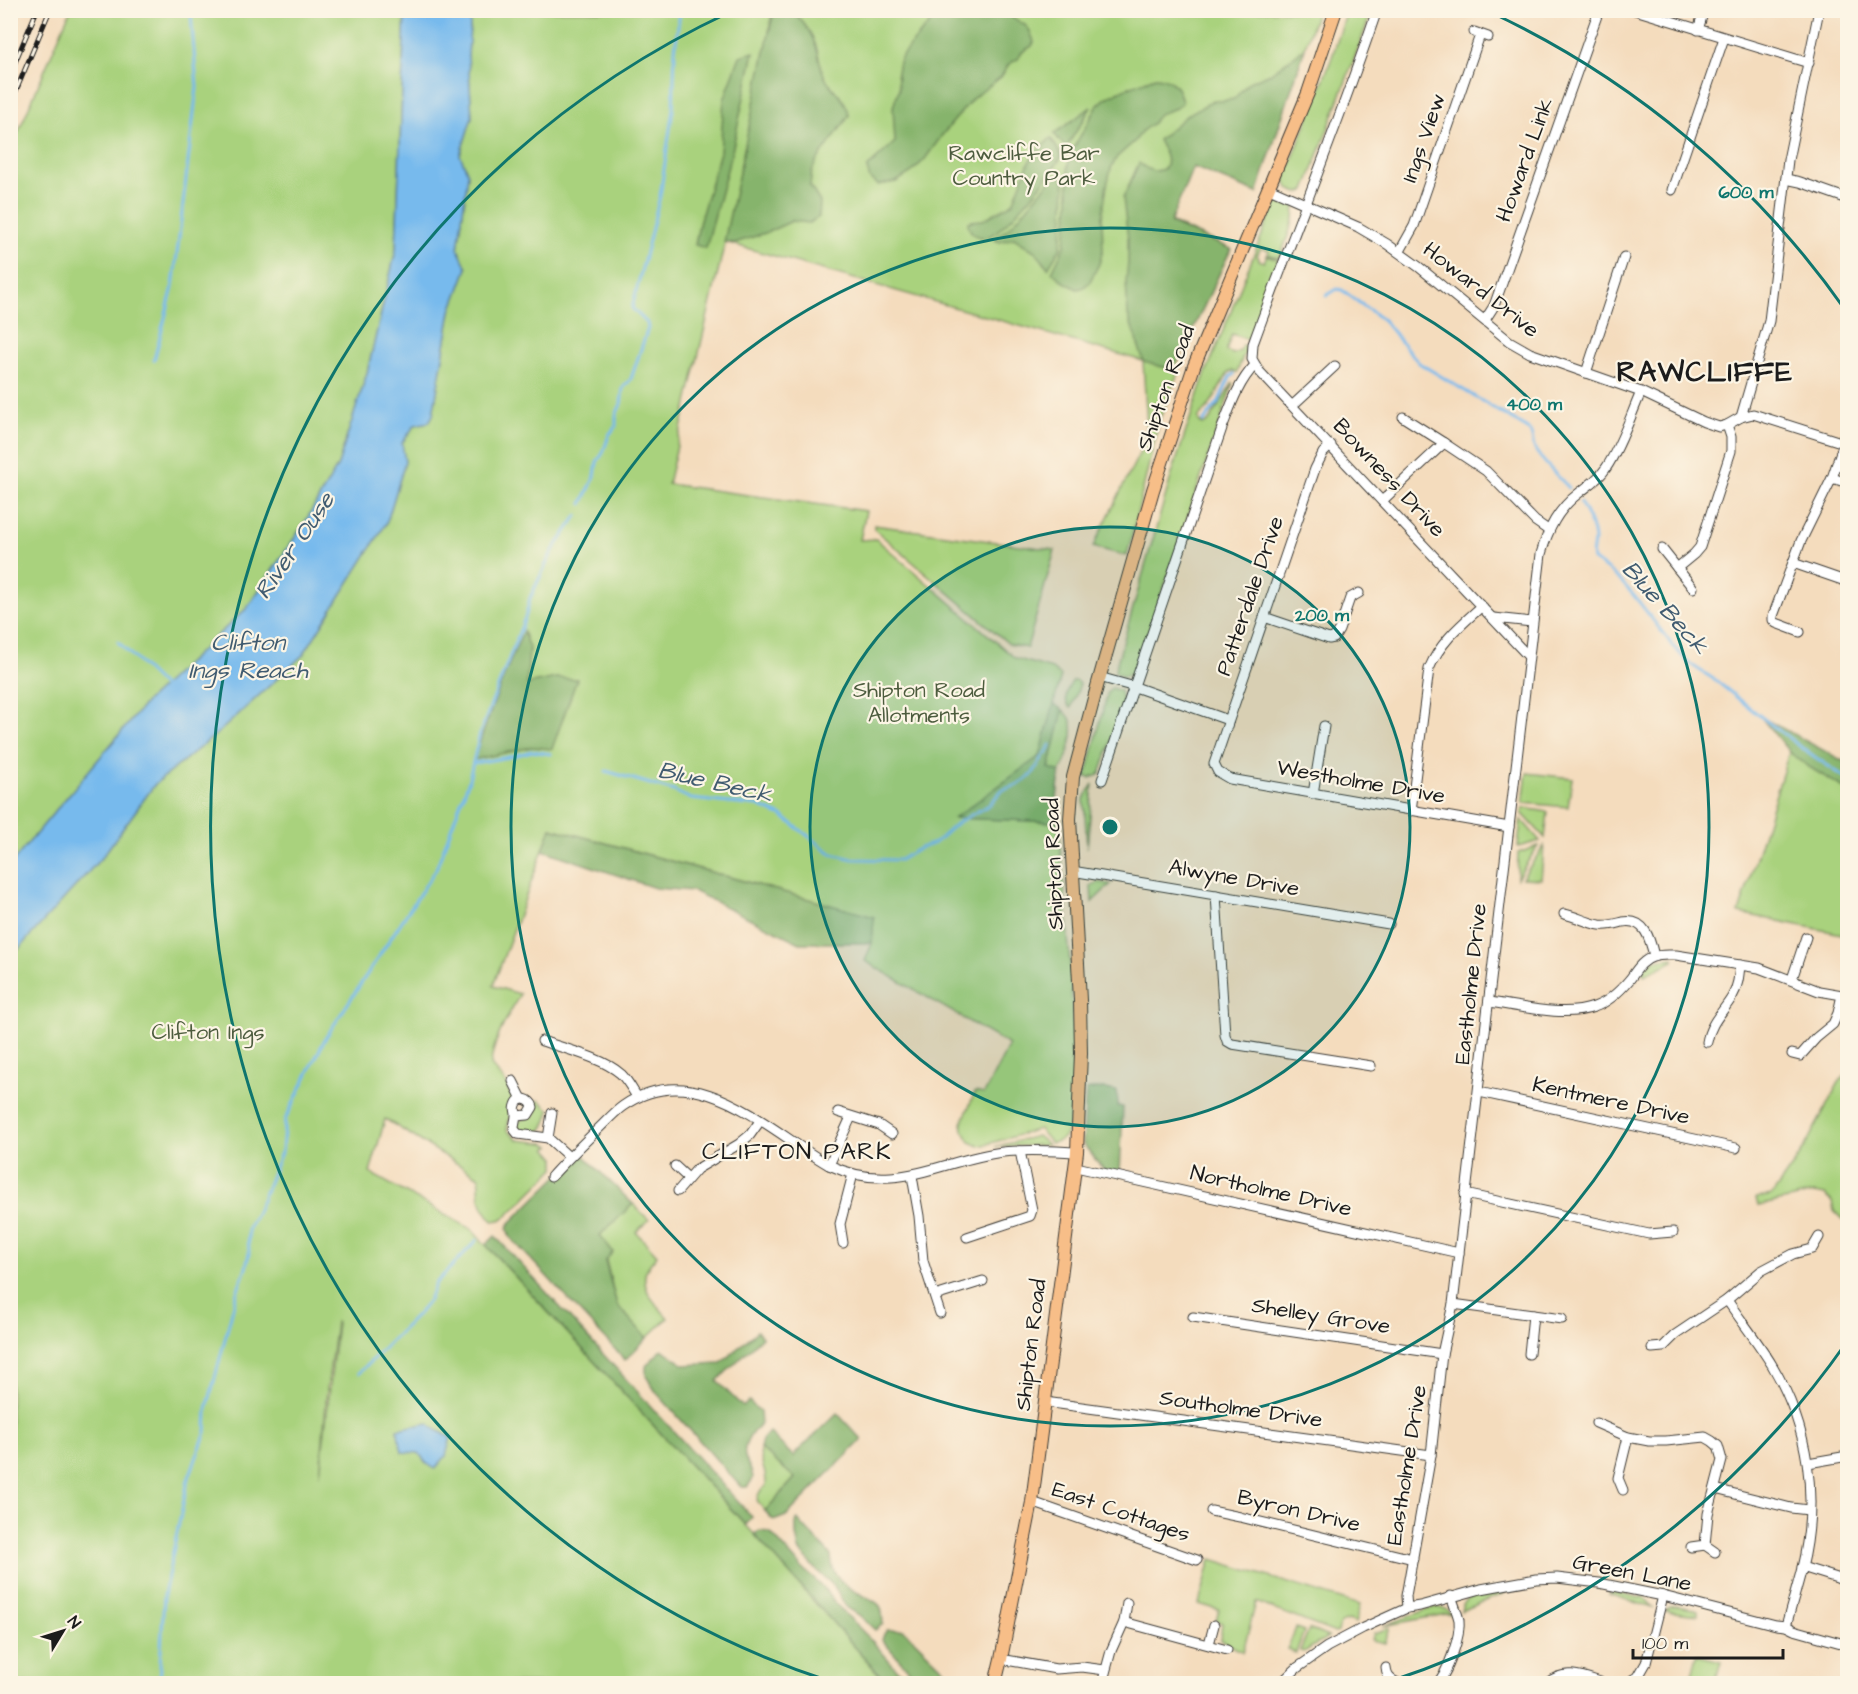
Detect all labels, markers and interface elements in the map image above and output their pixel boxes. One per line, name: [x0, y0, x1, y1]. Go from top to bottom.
street label: Ings View: [1394, 89, 1455, 187]
street label: Howard Link: [1488, 93, 1562, 226]
park label: Rawcliffe Bar Country Park: [948, 138, 1100, 195]
text: 600 m: [1718, 180, 1775, 205]
street label: Howard Drive: [1416, 235, 1546, 345]
street label: Shipton Road: [1129, 321, 1203, 455]
district label: RAWCLIFFE: [1617, 353, 1793, 392]
text: 400 m: [1506, 392, 1563, 417]
street label: Bowness Drive: [1326, 412, 1452, 544]
water label: River Ouse: [247, 485, 344, 606]
street label: Patterdale Drive: [1208, 512, 1292, 680]
water label: Blue Beck: [1614, 554, 1717, 663]
text: 200 m: [1294, 603, 1350, 628]
water label: Clifton Ings Reach: [188, 626, 309, 689]
park label: Shipton Road Allotments: [853, 675, 985, 731]
street label: Westholme Drive: [1275, 752, 1448, 812]
water label: Blue Beck: [655, 753, 776, 813]
street label: Shipton Road: [1036, 797, 1072, 931]
centre of rings: [1100, 817, 1120, 837]
street label: Alwyne Drive: [1166, 851, 1302, 906]
street label: Eastholme Drive: [1447, 902, 1495, 1066]
park label: Clifton Ings: [151, 1017, 265, 1049]
street label: Kentmere Drive: [1530, 1069, 1693, 1133]
district label: CLIFTON PARK: [702, 1135, 892, 1169]
street label: Northolme Drive: [1187, 1157, 1355, 1225]
street label: Shipton Road: [1008, 1277, 1054, 1413]
street label: Shelley Grove: [1249, 1290, 1393, 1343]
street label: Southolme Drive: [1158, 1382, 1325, 1436]
street label: Eastholme Drive: [1379, 1383, 1435, 1547]
street label: East Cottages: [1047, 1474, 1194, 1551]
street label: Byron Drive: [1234, 1482, 1364, 1541]
street label: Green Lane: [1570, 1546, 1694, 1600]
north arrow: [33, 1601, 93, 1661]
text: N: [62, 1612, 86, 1633]
scale bar: [1633, 1622, 1783, 1660]
text: 100 m: [1642, 1631, 1688, 1656]

